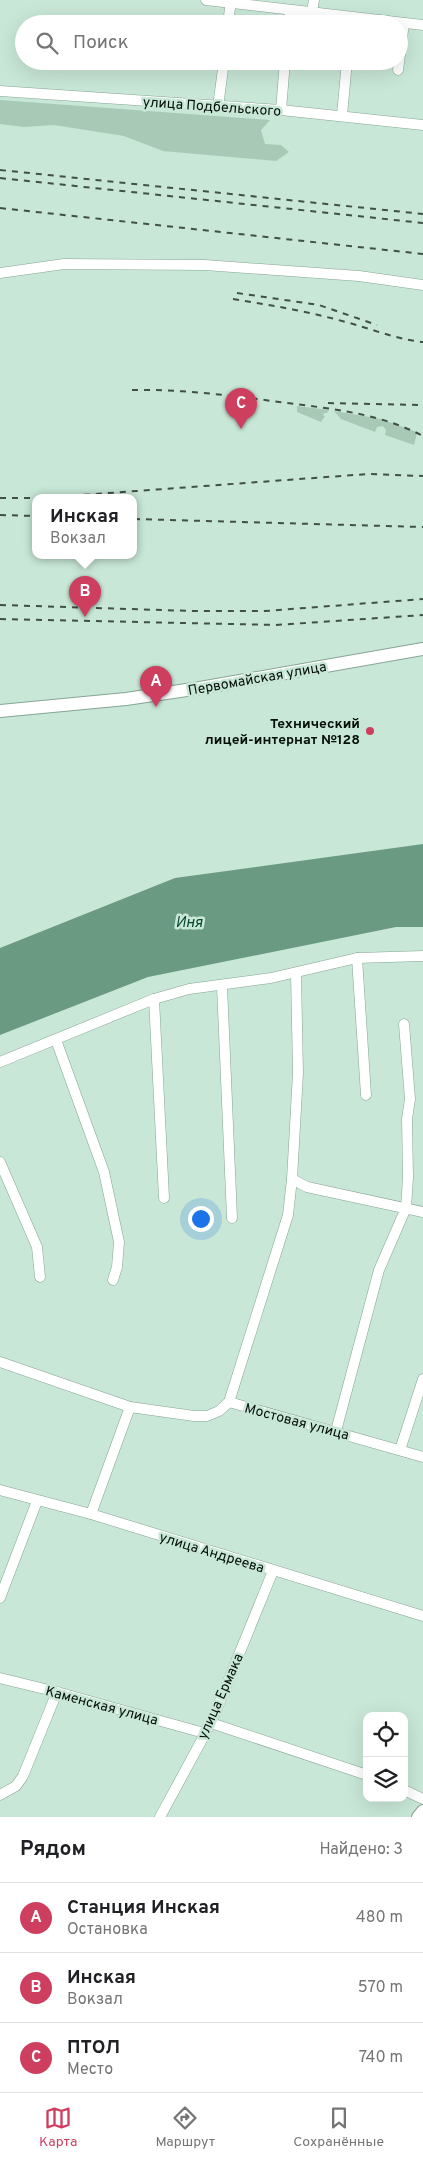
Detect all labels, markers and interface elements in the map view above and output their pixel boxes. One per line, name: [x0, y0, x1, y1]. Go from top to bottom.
search box: [15, 15, 408, 70]
icon: search: [33, 29, 61, 57]
text: Поиск: [73, 31, 129, 55]
street label: улица Подбельского: [142, 94, 282, 121]
pin: C: [225, 388, 257, 429]
popup: [32, 494, 137, 559]
text: Инская: [50, 505, 119, 529]
text: Вокзал: [50, 529, 106, 549]
pin: B: [69, 576, 101, 617]
street label: Первомайская улица: [187, 659, 328, 700]
pin: A: [140, 666, 172, 707]
place label: Технический лицей-интернат №128: [205, 716, 360, 749]
marker: Технический лицей-интернат №128: [364, 725, 376, 737]
water label: Иня: [176, 914, 203, 933]
your location: [188, 1206, 214, 1232]
street label: Мостовая улица: [243, 1400, 351, 1445]
street label: улица Андреева: [157, 1529, 266, 1577]
street label: улица Ермака: [195, 1651, 248, 1742]
street label: Каменская улица: [43, 1683, 160, 1730]
map controls: [363, 1712, 408, 1802]
button: locate: [363, 1712, 408, 1757]
button: layers: [363, 1757, 408, 1802]
text: Рядом: [20, 1836, 86, 1863]
text: Найдено: 3: [319, 1840, 403, 1860]
text: Станция Инская: [67, 1896, 220, 1920]
text: A: [30, 1908, 42, 1928]
text: 480 m: [356, 1908, 403, 1928]
text: Остановка: [67, 1920, 148, 1940]
text: Инская: [67, 1966, 136, 1990]
text: B: [30, 1978, 42, 1998]
text: 570 m: [358, 1978, 403, 1998]
text: Вокзал: [67, 1990, 123, 2010]
text: ПТОЛ: [67, 2036, 120, 2060]
text: C: [31, 2048, 41, 2068]
text: 740 m: [359, 2048, 403, 2068]
text: Место: [67, 2060, 113, 2080]
tab: Карта: [39, 2104, 77, 2151]
tab: Маршрут: [155, 2104, 215, 2151]
tab: Сохранённые: [293, 2104, 384, 2151]

